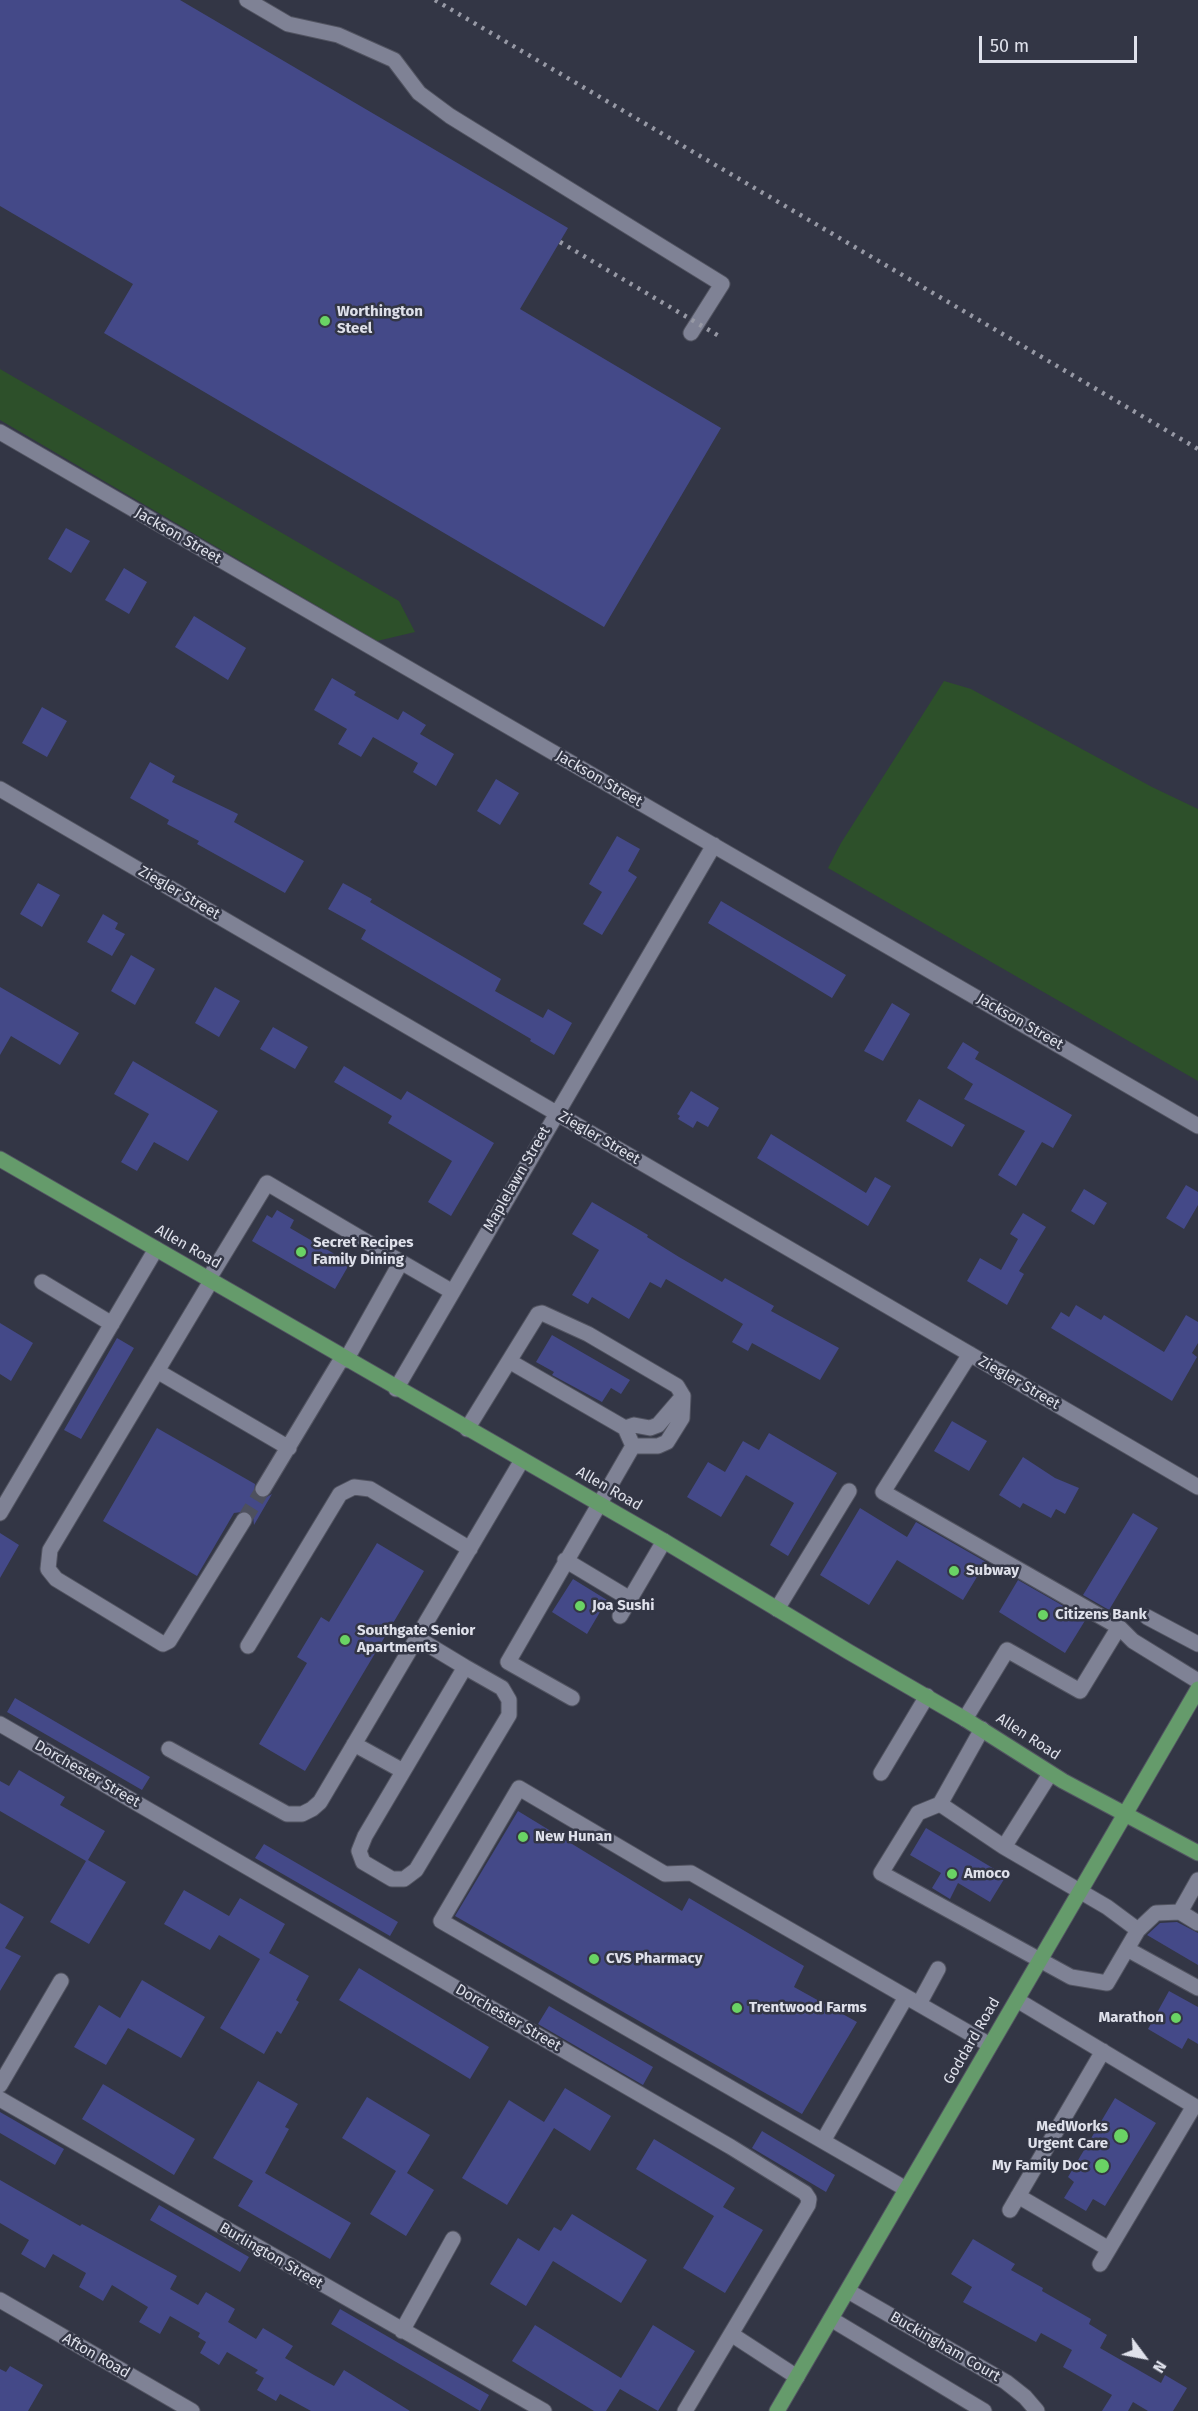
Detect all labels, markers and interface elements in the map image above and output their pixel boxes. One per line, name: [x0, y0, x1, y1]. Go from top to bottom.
scale bar: [982, 24, 1140, 62]
text: 50 m: [990, 35, 1029, 57]
place label: Worthington Steel: [337, 303, 423, 338]
marker: Worthington Steel: [318, 314, 332, 328]
street label: Jackson Street: [132, 504, 224, 568]
street label: Jackson Street: [553, 747, 645, 811]
street label: Ziegler Street: [135, 862, 223, 924]
street label: Jackson Street: [974, 990, 1066, 1054]
street label: Ziegler Street: [555, 1107, 643, 1169]
street label: Maplelawn Street: [480, 1123, 554, 1235]
street label: Allen Road: [152, 1221, 224, 1273]
place label: Secret Recipes Family Dining: [313, 1234, 413, 1269]
marker: Secret Recipes Family Dining: [294, 1245, 308, 1259]
street label: Ziegler Street: [975, 1352, 1063, 1414]
street label: Allen Road: [573, 1463, 645, 1515]
place label: Subway: [966, 1562, 1019, 1580]
marker: Subway: [947, 1564, 961, 1578]
place label: Joa Sushi: [592, 1597, 654, 1615]
marker: Joa Sushi: [573, 1599, 587, 1613]
place label: Citizens Bank: [1055, 1606, 1147, 1624]
marker: Citizens Bank: [1036, 1608, 1050, 1622]
place label: Southgate Senior Apartments: [357, 1622, 475, 1657]
marker: Southgate Senior Apartments: [338, 1633, 352, 1647]
street label: Allen Road: [993, 1710, 1063, 1764]
street label: Dorchester Street: [31, 1737, 143, 1811]
place label: New Hunan: [535, 1828, 612, 1846]
marker: New Hunan: [516, 1830, 530, 1844]
place label: Amoco: [964, 1865, 1010, 1883]
marker: Amoco: [945, 1867, 959, 1881]
place label: CVS Pharmacy: [606, 1950, 703, 1968]
marker: CVS Pharmacy: [587, 1952, 601, 1966]
street label: Dorchester Street: [452, 1981, 564, 2055]
street label: Goddard Road: [940, 1994, 1004, 2088]
place label: Trentwood Farms: [749, 1999, 867, 2017]
marker: Trentwood Farms: [730, 2001, 744, 2015]
place label: Marathon: [1098, 2009, 1164, 2027]
marker: Marathon: [1169, 2011, 1183, 2025]
place label: MedWorks Urgent Care: [1028, 2118, 1108, 2153]
marker: MedWorks Urgent Care: [1112, 2127, 1130, 2145]
place label: My Family Doc: [992, 2157, 1088, 2175]
marker: My Family Doc: [1093, 2157, 1111, 2175]
street label: Burlington Street: [216, 2219, 326, 2293]
street label: Buckingham Court: [887, 2308, 1003, 2386]
north arrow: [1114, 2327, 1174, 2387]
street label: Afton Road: [59, 2329, 133, 2383]
text: N: [1149, 2357, 1171, 2376]

